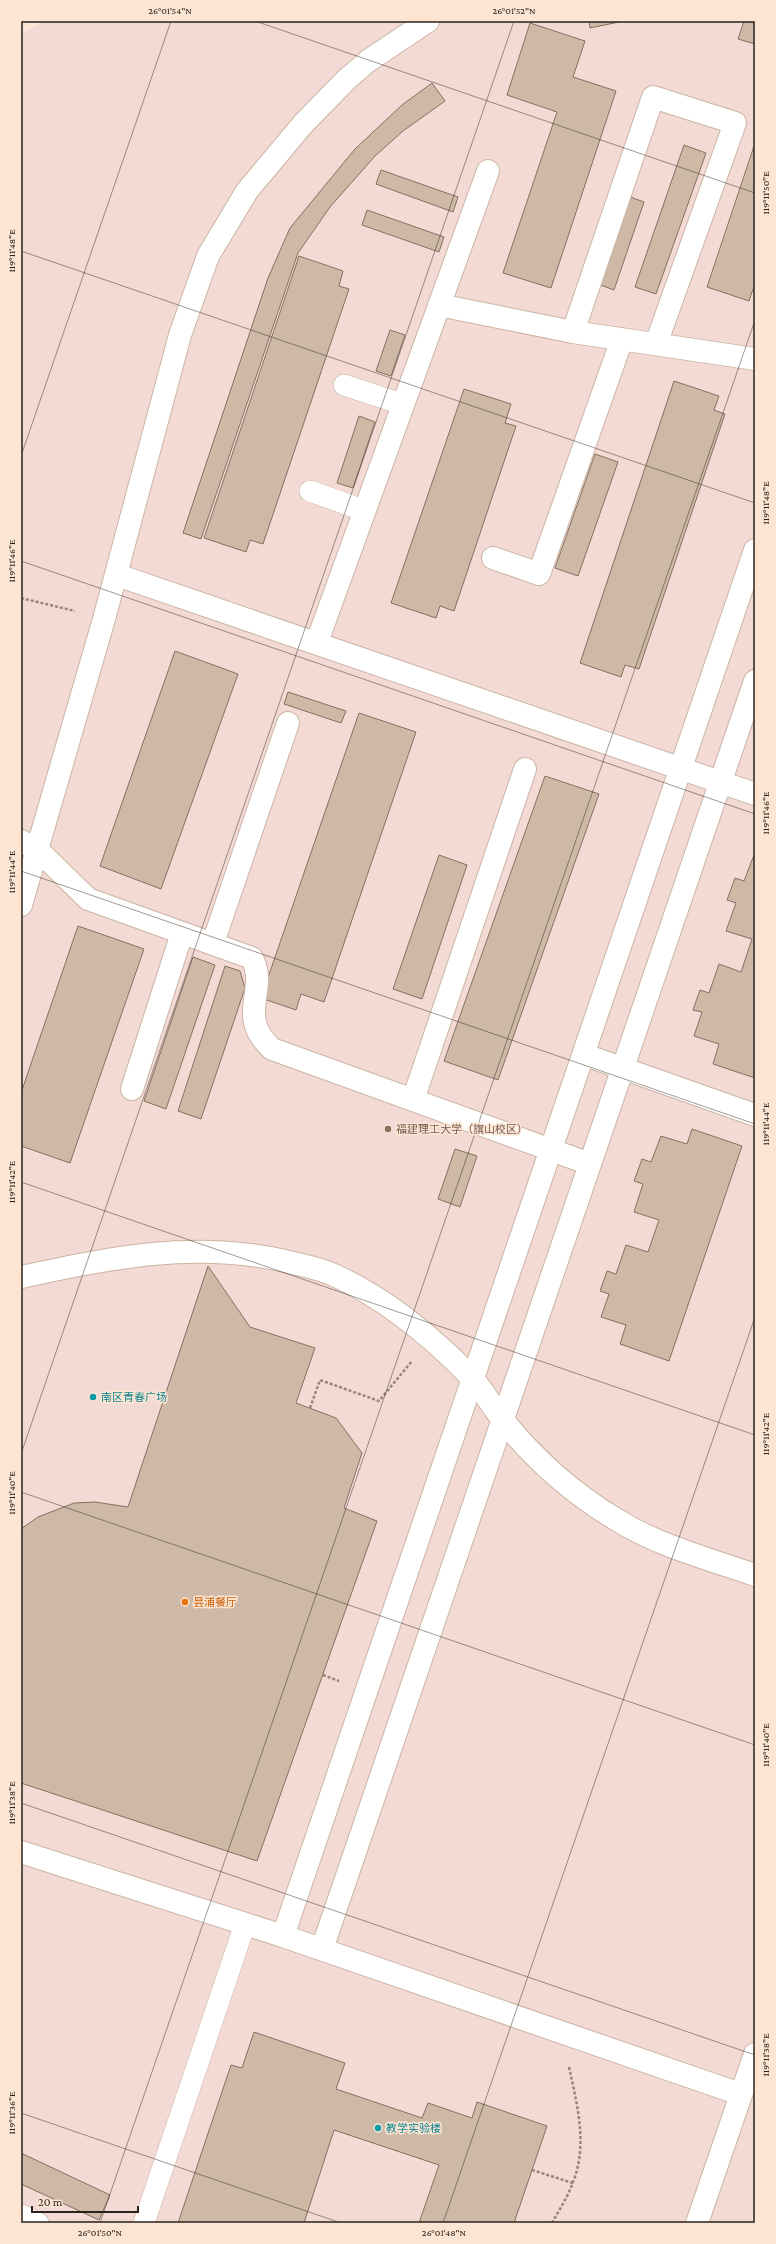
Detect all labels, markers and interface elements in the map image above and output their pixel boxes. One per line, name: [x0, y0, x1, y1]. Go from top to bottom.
text: 26°01'54"N: [148, 5, 192, 16]
text: 26°01'52"N: [492, 5, 536, 16]
text: 119°11'50"E: [760, 171, 771, 215]
text: 119°11'48"E: [6, 229, 17, 273]
text: 119°11'48"E: [760, 481, 771, 525]
text: 119°11'46"E: [6, 539, 17, 582]
text: 119°11'46"E: [760, 791, 771, 834]
text: 119°11'44"E: [6, 850, 17, 893]
text: 119°11'44"E: [760, 1102, 771, 1145]
place label: 福建理工大学（旗山校区）: [396, 1123, 528, 1135]
marker: 福建理工大学（旗山校区）: [383, 1124, 393, 1134]
text: 119°11'42"E: [6, 1160, 17, 1203]
place label: 南区青春广场: [101, 1391, 167, 1403]
marker: 南区青春广场: [88, 1392, 98, 1402]
text: 119°11'42"E: [760, 1412, 771, 1455]
text: 119°11'40"E: [6, 1471, 17, 1515]
place label: 昙浦餐厅: [193, 1596, 237, 1608]
marker: 昙浦餐厅: [180, 1597, 190, 1607]
text: 119°11'40"E: [760, 1723, 771, 1767]
text: 119°11'38"E: [6, 1781, 17, 1825]
text: 119°11'38"E: [760, 2033, 771, 2077]
text: 119°11'36"E: [6, 2091, 17, 2134]
place label: 教学实验楼: [386, 2122, 441, 2134]
marker: 教学实验楼: [373, 2123, 383, 2133]
scale bar: [32, 2188, 138, 2214]
text: 20 m: [38, 2195, 63, 2209]
text: 26°01'50"N: [78, 2227, 123, 2238]
text: 26°01'48"N: [422, 2227, 467, 2238]

